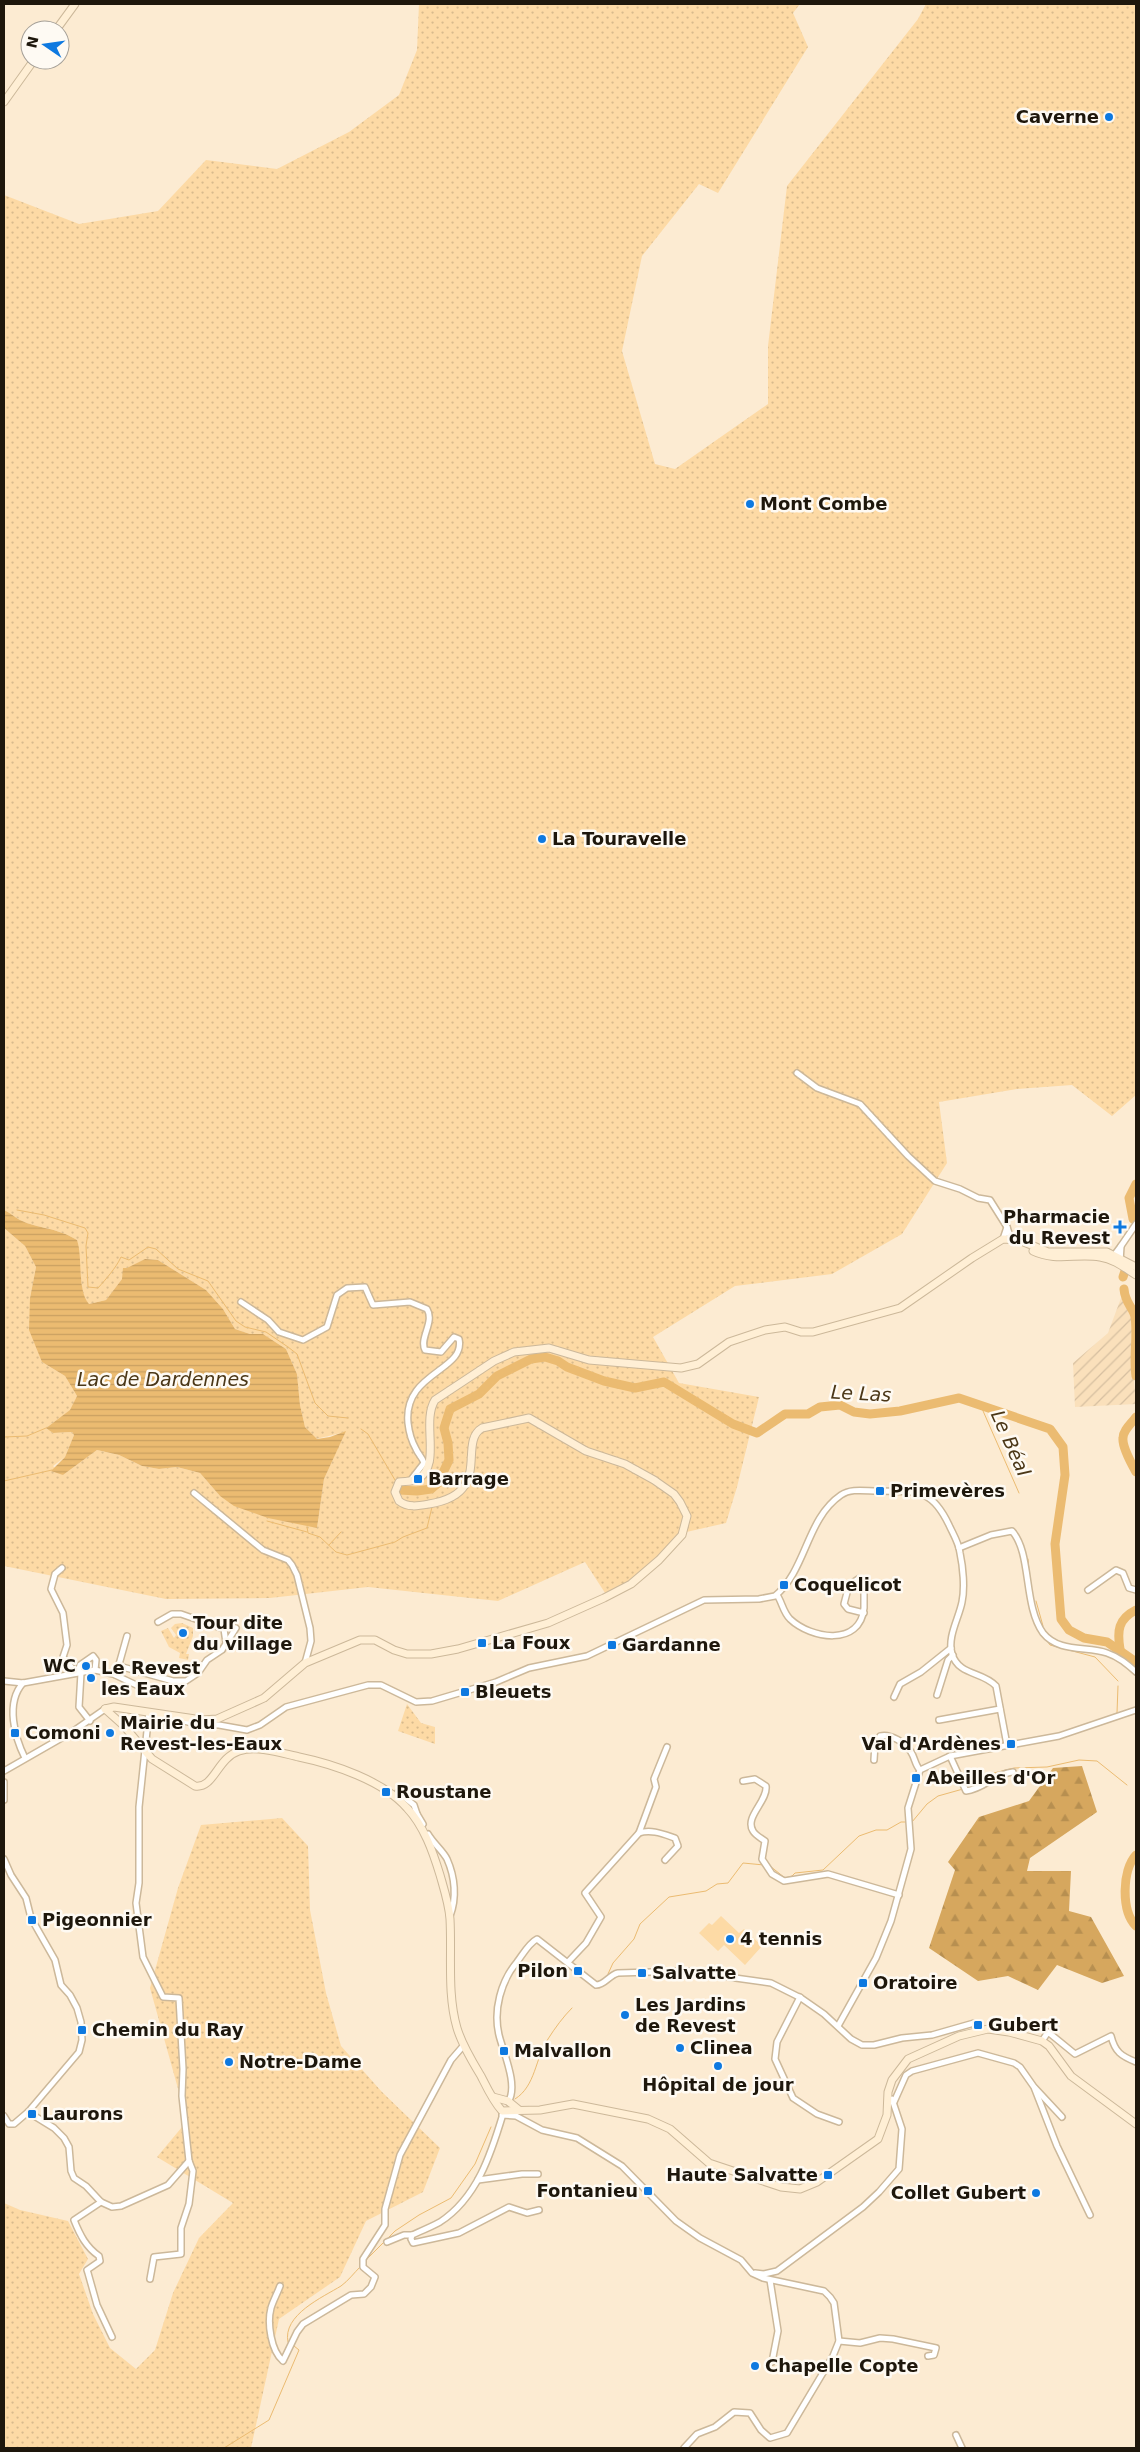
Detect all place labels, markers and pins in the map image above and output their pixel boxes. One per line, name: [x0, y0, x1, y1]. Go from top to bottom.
place label: Caverne: [1016, 106, 1099, 127]
marker: Caverne: [1103, 111, 1115, 123]
place label: Mont Combe: [760, 493, 887, 514]
marker: Mont Combe: [744, 498, 756, 510]
place label: La Touravelle: [552, 828, 686, 849]
marker: La Touravelle: [536, 833, 548, 845]
place label: Pharmacie du Revest: [1003, 1206, 1110, 1248]
marker: Pharmacie du Revest: [1114, 1221, 1126, 1233]
place label: Barrage: [428, 1468, 509, 1489]
marker: Barrage: [412, 1473, 424, 1485]
place label: Primevères: [890, 1480, 1005, 1501]
marker: Primevères: [874, 1485, 886, 1497]
place label: Coquelicot: [794, 1574, 902, 1595]
marker: Coquelicot: [778, 1579, 790, 1591]
place label: Tour dite du village: [193, 1612, 292, 1654]
marker: Tour dite du village: [177, 1627, 189, 1639]
place label: La Foux: [492, 1632, 571, 1653]
place label: Gardanne: [622, 1634, 721, 1655]
marker: La Foux: [476, 1637, 488, 1649]
marker: Gardanne: [606, 1639, 618, 1651]
place label: WC: [43, 1655, 76, 1676]
place label: Le Revest les Eaux: [101, 1657, 201, 1699]
marker: WC: [80, 1660, 92, 1672]
marker: Le Revest les Eaux: [85, 1672, 97, 1684]
place label: Bleuets: [475, 1681, 551, 1702]
marker: Bleuets: [459, 1686, 471, 1698]
place label: Mairie du Revest-les-Eaux: [120, 1712, 283, 1754]
place label: Comoni: [25, 1722, 101, 1743]
marker: Comoni: [9, 1727, 21, 1739]
marker: Mairie du Revest-les-Eaux: [104, 1727, 116, 1739]
place label: Val d'Ardènes: [861, 1733, 1001, 1754]
marker: Val d'Ardènes: [1005, 1738, 1017, 1750]
place label: Abeilles d'Or: [926, 1767, 1055, 1788]
marker: Abeilles d'Or: [910, 1772, 922, 1784]
place label: Roustane: [396, 1781, 492, 1802]
marker: Roustane: [380, 1786, 392, 1798]
place label: Pigeonnier: [42, 1909, 152, 1930]
marker: Pigeonnier: [26, 1914, 38, 1926]
place label: 4 tennis: [740, 1928, 822, 1949]
marker: 4 tennis: [724, 1933, 736, 1945]
place label: Pilon: [517, 1960, 568, 1981]
place label: Salvatte: [652, 1962, 737, 1983]
marker: Pilon: [572, 1965, 584, 1977]
marker: Salvatte: [636, 1967, 648, 1979]
place label: Oratoire: [873, 1972, 958, 1993]
marker: Oratoire: [857, 1977, 869, 1989]
place label: Les Jardins de Revest: [635, 1994, 746, 2036]
marker: Les Jardins de Revest: [619, 2009, 631, 2021]
place label: Gubert: [988, 2014, 1059, 2035]
place label: Chemin du Ray: [92, 2019, 244, 2040]
marker: Gubert: [972, 2019, 984, 2031]
marker: Chemin du Ray: [76, 2024, 88, 2036]
place label: Clinea: [690, 2037, 753, 2058]
place label: Malvallon: [514, 2040, 612, 2061]
marker: Clinea: [674, 2042, 686, 2054]
marker: Malvallon: [498, 2045, 510, 2057]
place label: Notre-Dame: [239, 2051, 362, 2072]
marker: Notre-Dame: [223, 2056, 235, 2068]
marker: Hôpital de jour: [712, 2060, 724, 2072]
place label: Hôpital de jour: [642, 2074, 794, 2095]
place label: Laurons: [42, 2103, 123, 2124]
marker: Laurons: [26, 2108, 38, 2120]
place label: Haute Salvatte: [666, 2164, 818, 2185]
marker: Haute Salvatte: [822, 2169, 834, 2181]
place label: Fontanieu: [536, 2180, 638, 2201]
place label: Collet Gubert: [891, 2182, 1026, 2203]
marker: Fontanieu: [642, 2185, 654, 2197]
marker: Collet Gubert: [1030, 2187, 1042, 2199]
place label: Chapelle Copte: [765, 2355, 918, 2376]
marker: Chapelle Copte: [749, 2360, 761, 2372]

